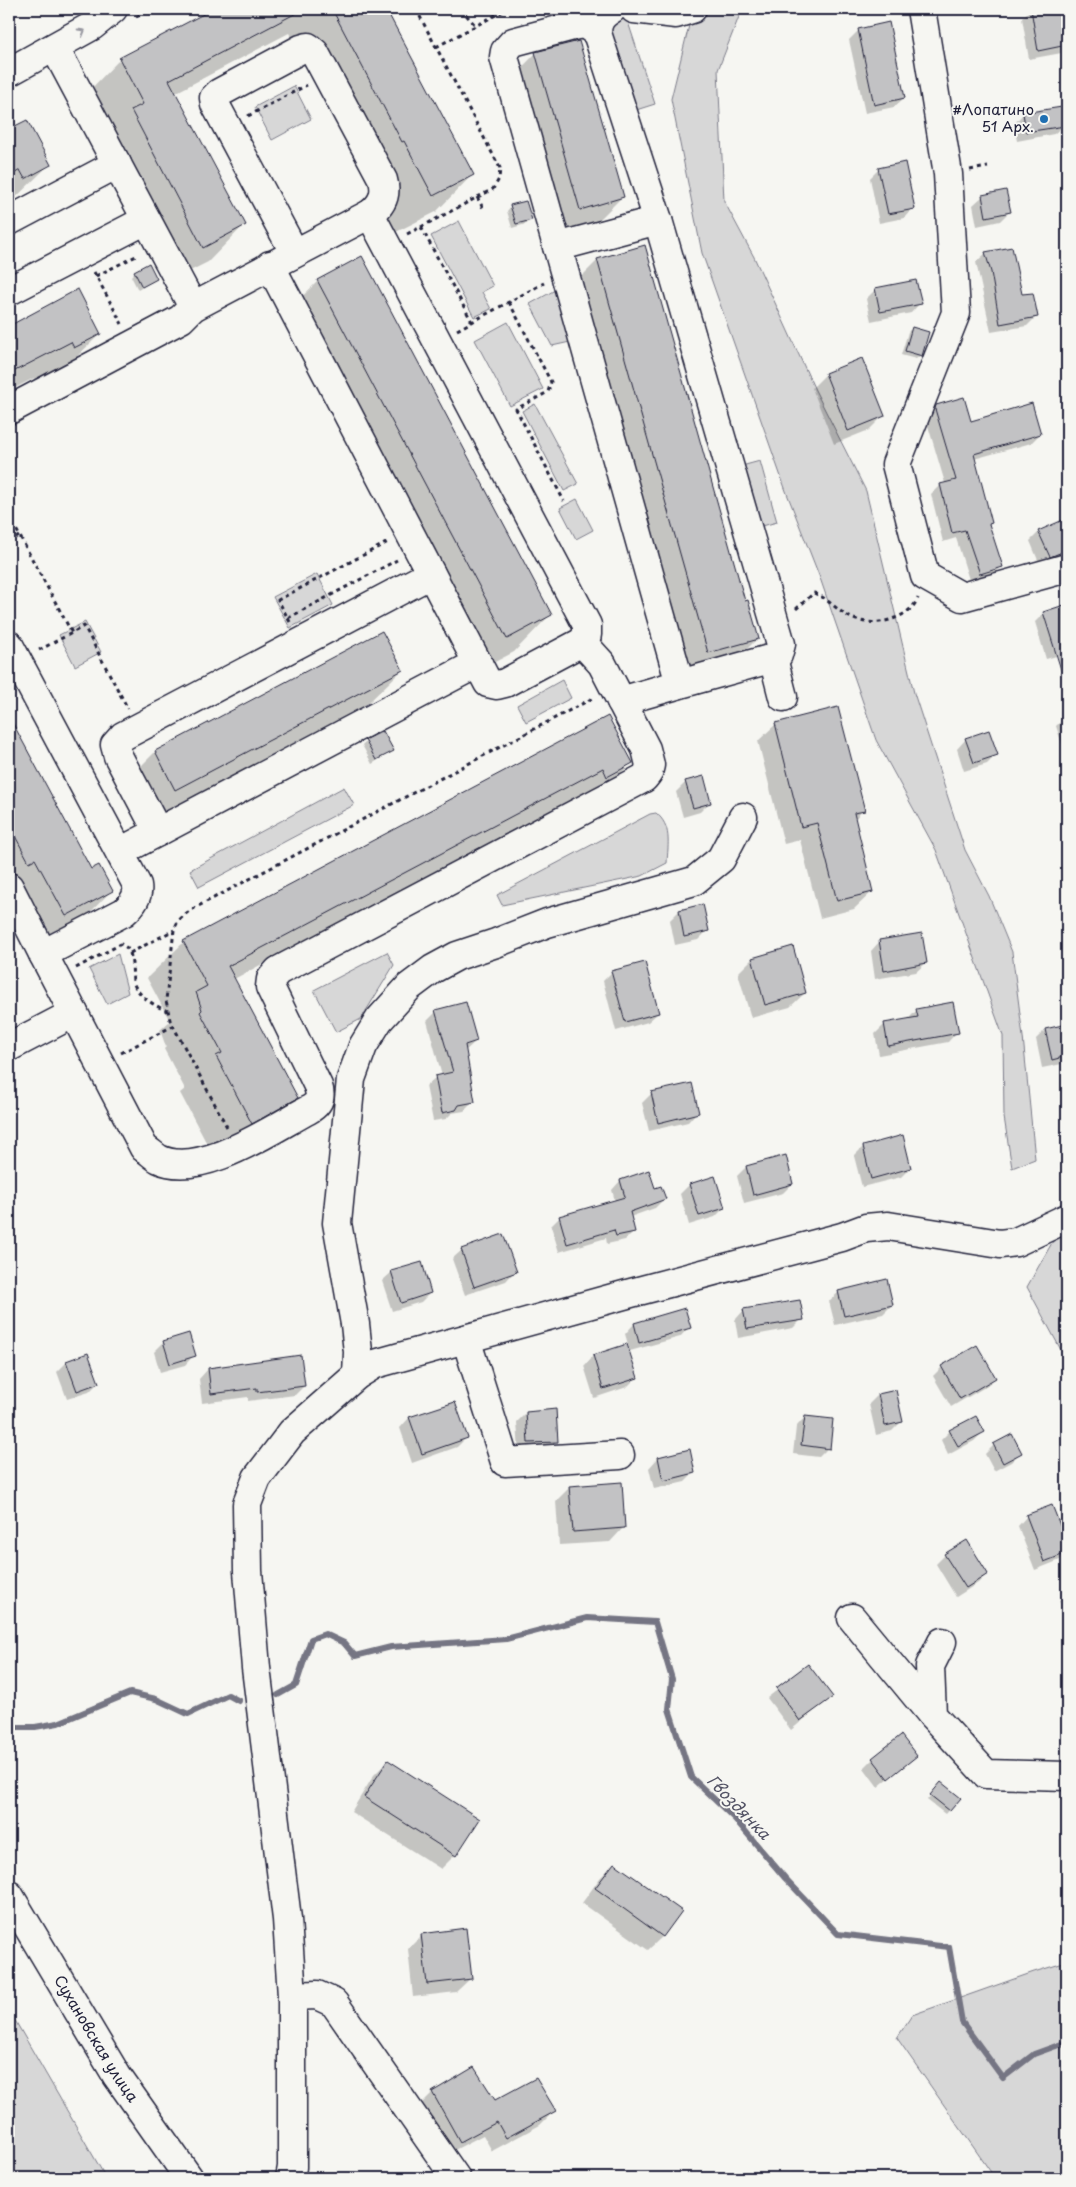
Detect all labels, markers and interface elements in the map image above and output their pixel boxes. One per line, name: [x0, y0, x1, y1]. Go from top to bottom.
one-way arrow: [77, 28, 86, 38]
place label: #Лопатино 51 Арх.: [953, 97, 1034, 137]
marker: #Лопатино 51 Арх.: [1038, 113, 1050, 125]
water label: Гвоздянка: [702, 1768, 778, 1845]
street label: Сухановская улица: [49, 1970, 145, 2107]

